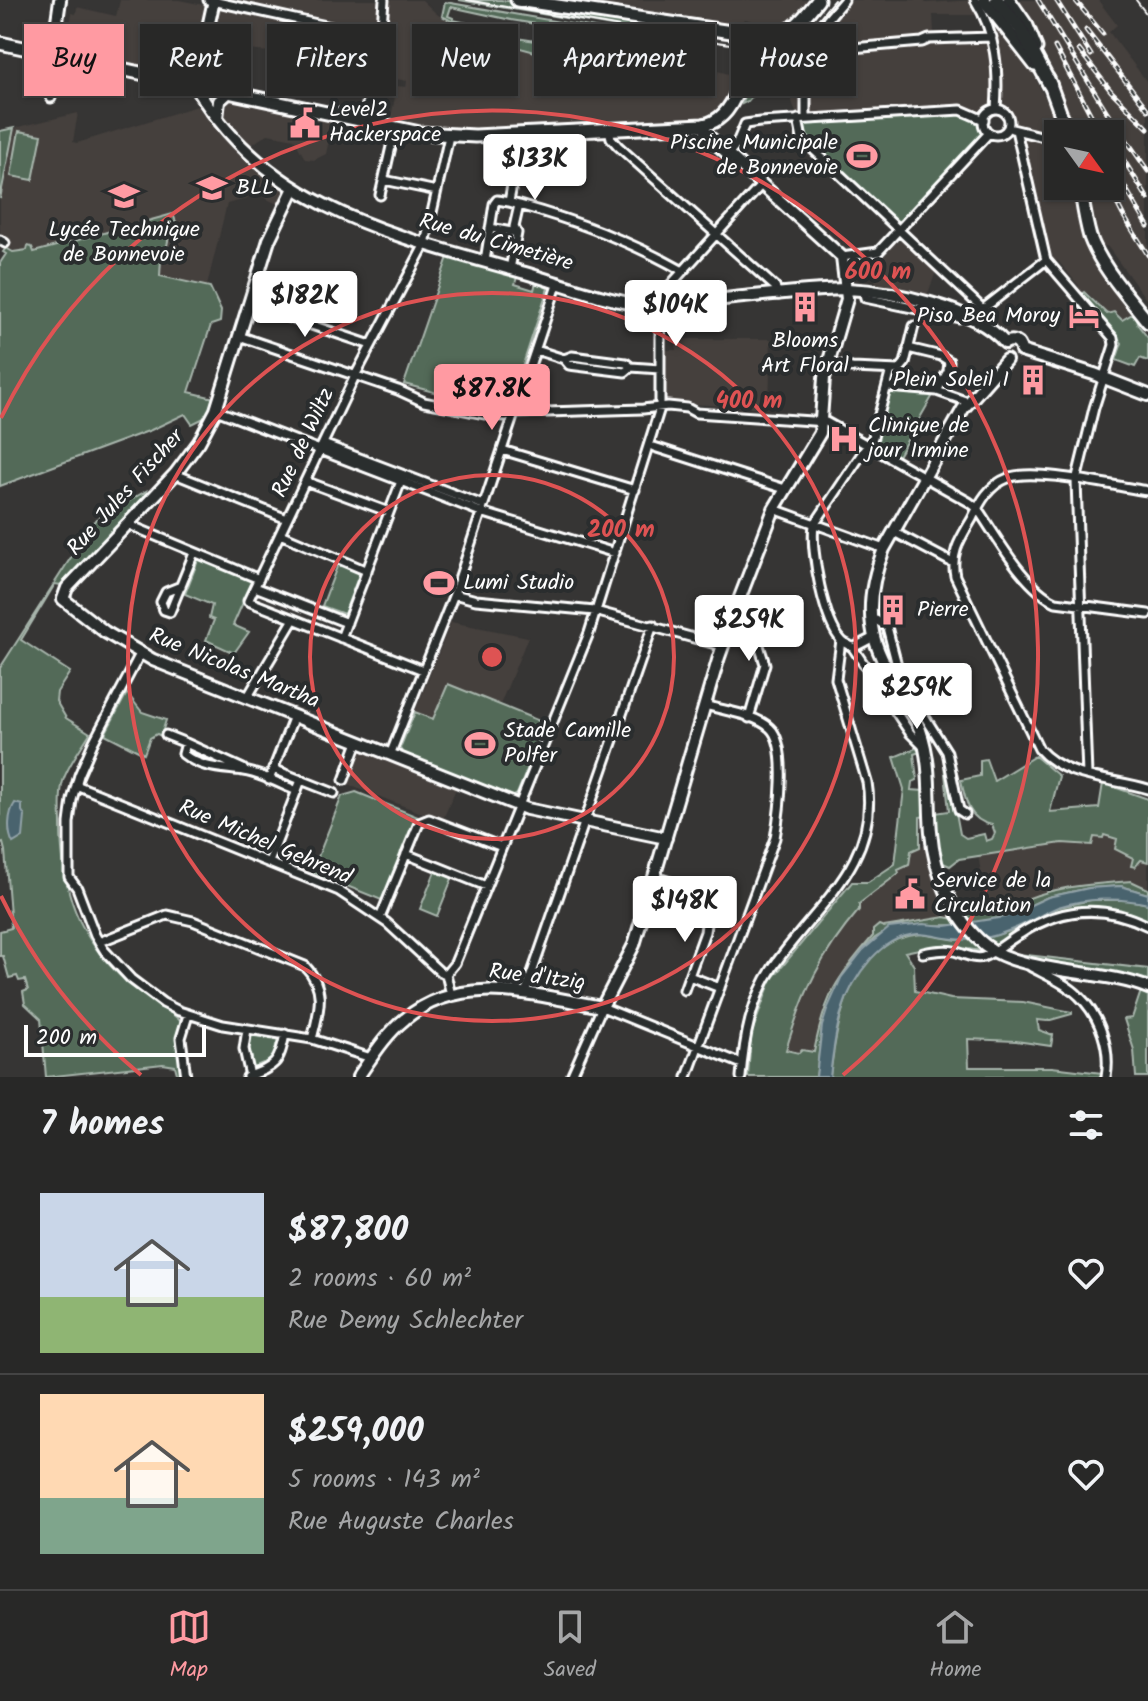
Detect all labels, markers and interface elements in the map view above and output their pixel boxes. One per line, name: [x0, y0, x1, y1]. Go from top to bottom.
chip: Buy: [24, 24, 124, 96]
chip: Rent: [140, 24, 251, 96]
chip: Filters: [267, 24, 396, 96]
chip: New: [412, 24, 518, 96]
chip: Apartment: [534, 24, 715, 96]
chip: House: [731, 24, 856, 96]
place label: Level2 Hackerspace: [329, 93, 441, 153]
public building icon: Level2 Hackerspace: [288, 106, 322, 140]
north arrow: [1044, 120, 1124, 200]
map controls: [1044, 120, 1124, 200]
place label: Piscine Municipale de Bonnevoie: [670, 126, 838, 186]
pin: $133K: [479, 134, 591, 202]
text: $133K: [501, 139, 569, 181]
sports icon: Piscine Municipale de Bonnevoie: [845, 139, 879, 173]
school or university icon: BLL: [195, 171, 229, 205]
place label: BLL: [236, 171, 274, 206]
school or university icon: Lycée Technique de Bonnevoie: [107, 179, 141, 213]
street label: Rue du Cimetière: [415, 204, 577, 282]
place label: Lycée Technique de Bonnevoie: [48, 213, 200, 273]
text: 600 m: [845, 253, 911, 292]
pin: $182K: [249, 271, 361, 339]
text: $182K: [270, 276, 340, 318]
pin: $104K: [620, 280, 732, 348]
text: $104K: [643, 285, 709, 327]
building icon: Blooms Art Floral: [788, 290, 822, 324]
place label: Piso Bea Moroy: [917, 299, 1061, 334]
hotel icon: Piso Bea Moroy: [1067, 299, 1101, 333]
place label: Blooms Art Floral: [761, 324, 850, 384]
place label: Plein Soleil I: [893, 363, 1009, 398]
building icon: Plein Soleil I: [1016, 363, 1050, 397]
pin: $87.8K: [427, 364, 557, 432]
text: $87.8K: [452, 369, 532, 411]
street label: Rue de Wiltz: [263, 382, 345, 504]
text: 400 m: [716, 382, 782, 421]
place label: Clinique de jour Irmine: [863, 409, 969, 469]
street label: Rue Jules Fischer: [59, 420, 194, 565]
hospital icon: Clinique de jour Irmine: [827, 422, 861, 456]
text: 200 m: [587, 511, 655, 550]
sports icon: Lumi Studio: [422, 566, 456, 600]
place label: Lumi Studio: [463, 566, 574, 601]
building icon: Pierre: [876, 593, 910, 627]
place label: Pierre: [917, 593, 969, 628]
pin: $259K: [693, 595, 805, 663]
text: $259K: [713, 600, 785, 642]
street label: Rue Nicolas Martha: [143, 619, 325, 719]
centre of rings: [478, 643, 506, 671]
pin: $259K: [861, 663, 973, 731]
text: $259K: [881, 668, 953, 710]
place label: Stade Camille Polfer: [504, 714, 631, 774]
sports icon: Stade Camille Polfer: [463, 727, 497, 761]
street label: Rue Michel Gehrend: [173, 791, 358, 896]
place label: Service de la Circulation: [934, 864, 1051, 924]
pin: $148K: [629, 876, 741, 944]
public building icon: Service de la Circulation: [893, 877, 927, 911]
text: $148K: [651, 881, 719, 923]
street label: Rue d'Itzig: [487, 955, 587, 1001]
scale bar: [24, 1021, 206, 1057]
text: 200 m: [36, 1021, 97, 1056]
text: 7 homes: [40, 1098, 164, 1152]
icon: filters: [1064, 1103, 1108, 1147]
text: $87,800: [288, 1204, 408, 1258]
icon: home: [104, 1225, 200, 1321]
icon: heart: [1064, 1251, 1108, 1295]
text: 2 rooms · 60 m²: [288, 1258, 471, 1300]
text: Rue Demy Schlechter: [288, 1300, 523, 1342]
text: $259,000: [288, 1405, 424, 1459]
icon: home: [104, 1426, 200, 1522]
icon: heart: [1064, 1452, 1108, 1496]
text: 5 rooms · 143 m²: [288, 1459, 480, 1501]
text: Rue Auguste Charles: [288, 1501, 514, 1543]
tab: Map: [167, 1605, 211, 1688]
tab: Saved: [544, 1605, 596, 1688]
tab: Home: [929, 1605, 981, 1688]

